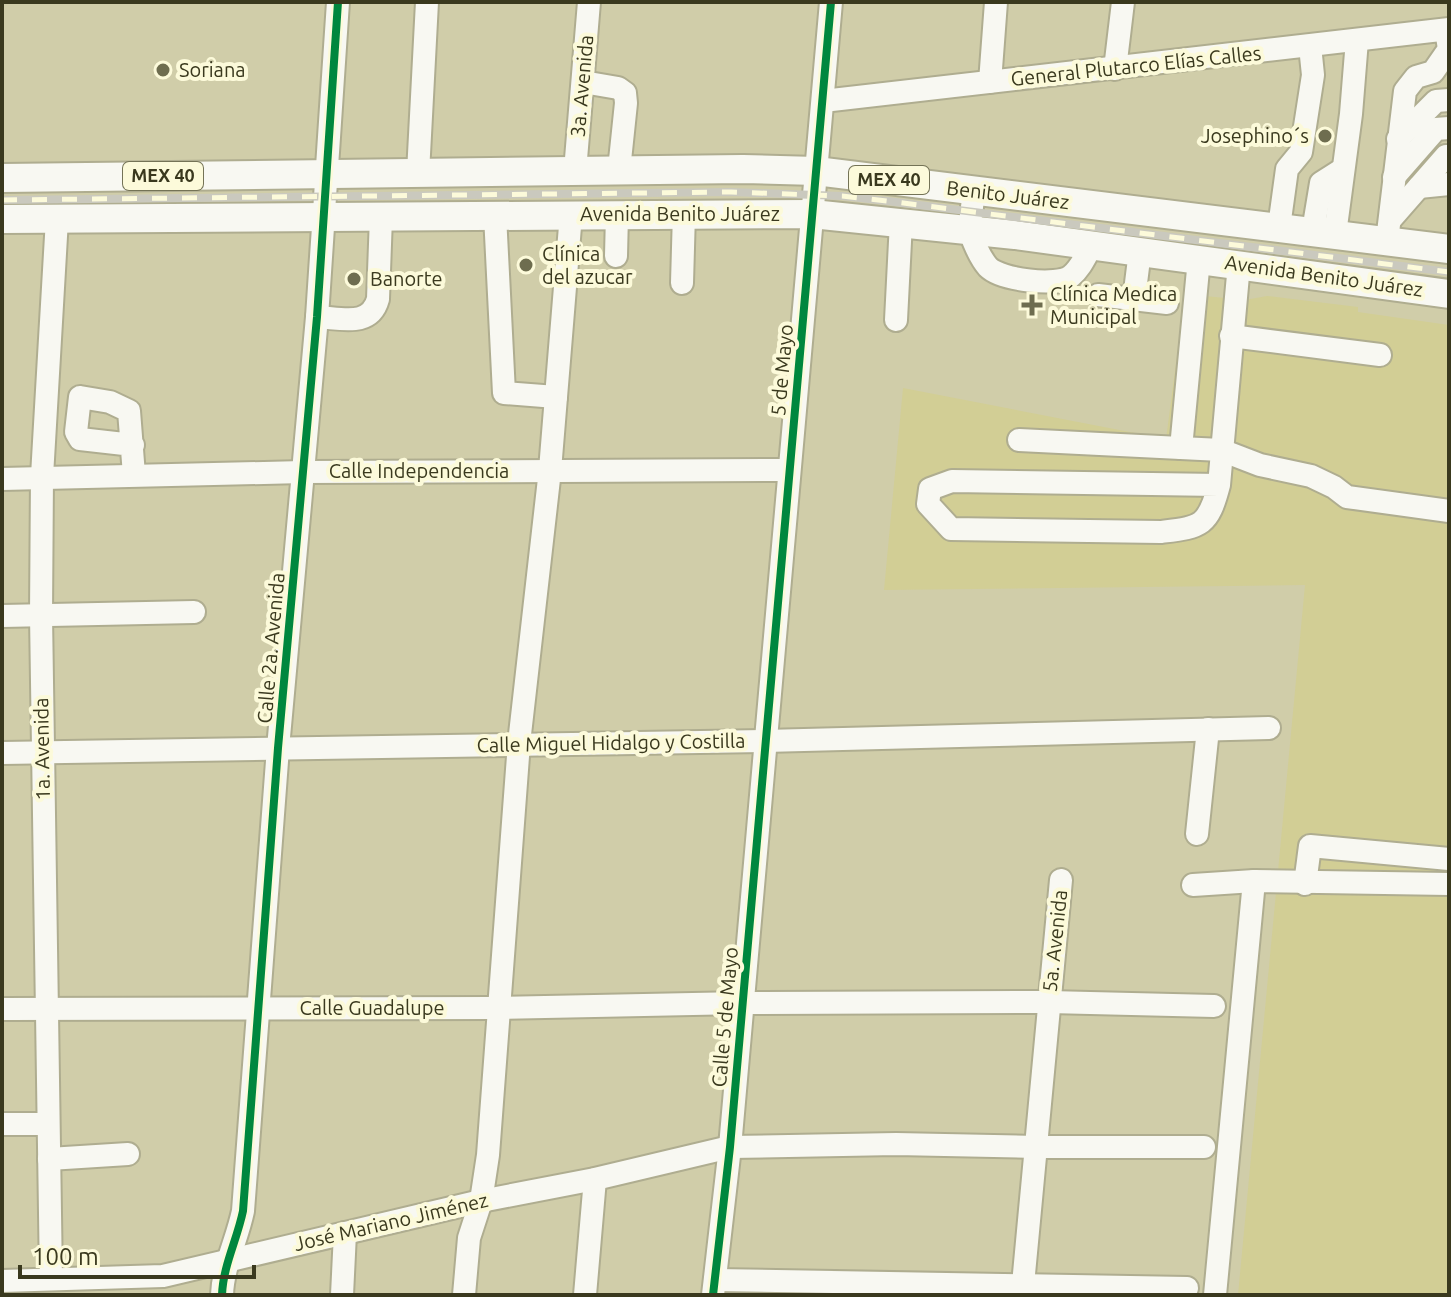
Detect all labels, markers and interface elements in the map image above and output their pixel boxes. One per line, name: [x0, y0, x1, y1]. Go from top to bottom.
street label: 3a. Avenida: [566, 34, 597, 138]
street label: General Plutarco Elías Calles: [1010, 41, 1262, 90]
place label: Soriana: [179, 58, 246, 81]
marker: Soriana: [154, 61, 172, 79]
place label: Josephino´s: [1201, 124, 1309, 147]
marker: Josephino´s: [1316, 127, 1334, 145]
road number: MEX 40: [123, 162, 203, 190]
road number: MEX 40: [849, 166, 929, 194]
street label: Benito Juárez: [945, 176, 1071, 213]
street label: Avenida Benito Juárez: [580, 202, 780, 225]
place label: Clínica del azucar: [542, 242, 633, 288]
street label: Avenida Benito Juárez: [1224, 250, 1425, 301]
marker: Clínica del azucar: [517, 256, 535, 274]
place label: Banorte: [370, 267, 443, 290]
marker: Banorte: [345, 270, 363, 288]
place label: Clínica Medica Municipal: [1050, 282, 1177, 328]
marker: Clínica Medica Municipal: [1021, 294, 1043, 316]
street label: 5 de Mayo: [766, 323, 797, 417]
street label: Calle Independencia: [329, 459, 509, 482]
street label: Calle 2a. Avenida: [252, 572, 289, 724]
street label: 1a. Avenida: [29, 697, 54, 801]
street label: Calle Miguel Hidalgo y Costilla: [476, 729, 746, 756]
street label: 5a. Avenida: [1038, 889, 1071, 993]
street label: Calle 5 de Mayo: [707, 946, 742, 1088]
street label: Calle Guadalupe: [300, 996, 445, 1019]
street label: José Mariano Jiménez: [292, 1188, 490, 1255]
scale bar: [20, 1229, 254, 1279]
text: 100 m: [32, 1243, 99, 1270]

